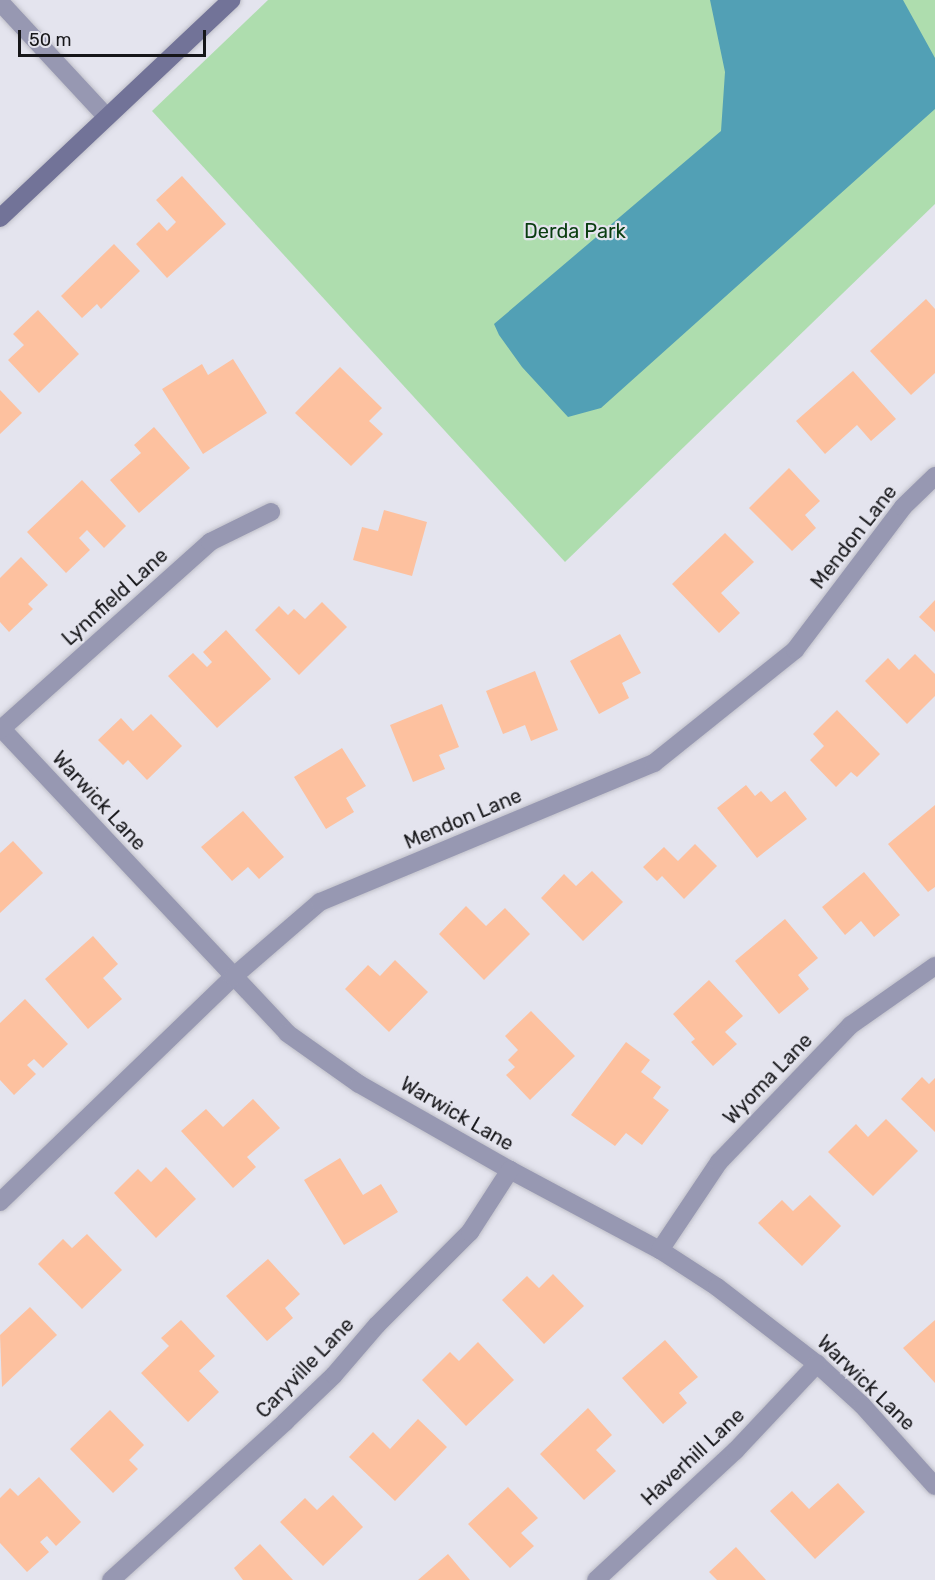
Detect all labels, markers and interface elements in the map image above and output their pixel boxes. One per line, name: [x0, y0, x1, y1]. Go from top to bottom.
scale bar: [21, 18, 208, 56]
text: 50 m: [29, 29, 72, 51]
park label: Derda Park: [524, 219, 626, 243]
street label: Mendon Lane: [806, 480, 902, 594]
street label: Lynnfield Lane: [57, 543, 173, 651]
street label: Warwick Lane: [47, 746, 151, 856]
street label: Mendon Lane: [401, 783, 525, 855]
street label: Wyoma Lane: [719, 1028, 817, 1130]
street label: Warwick Lane: [396, 1072, 518, 1156]
street label: Caryville Lane: [251, 1313, 359, 1423]
street label: Warwick Lane: [812, 1330, 920, 1436]
street label: Haverhill Lane: [637, 1403, 749, 1511]

